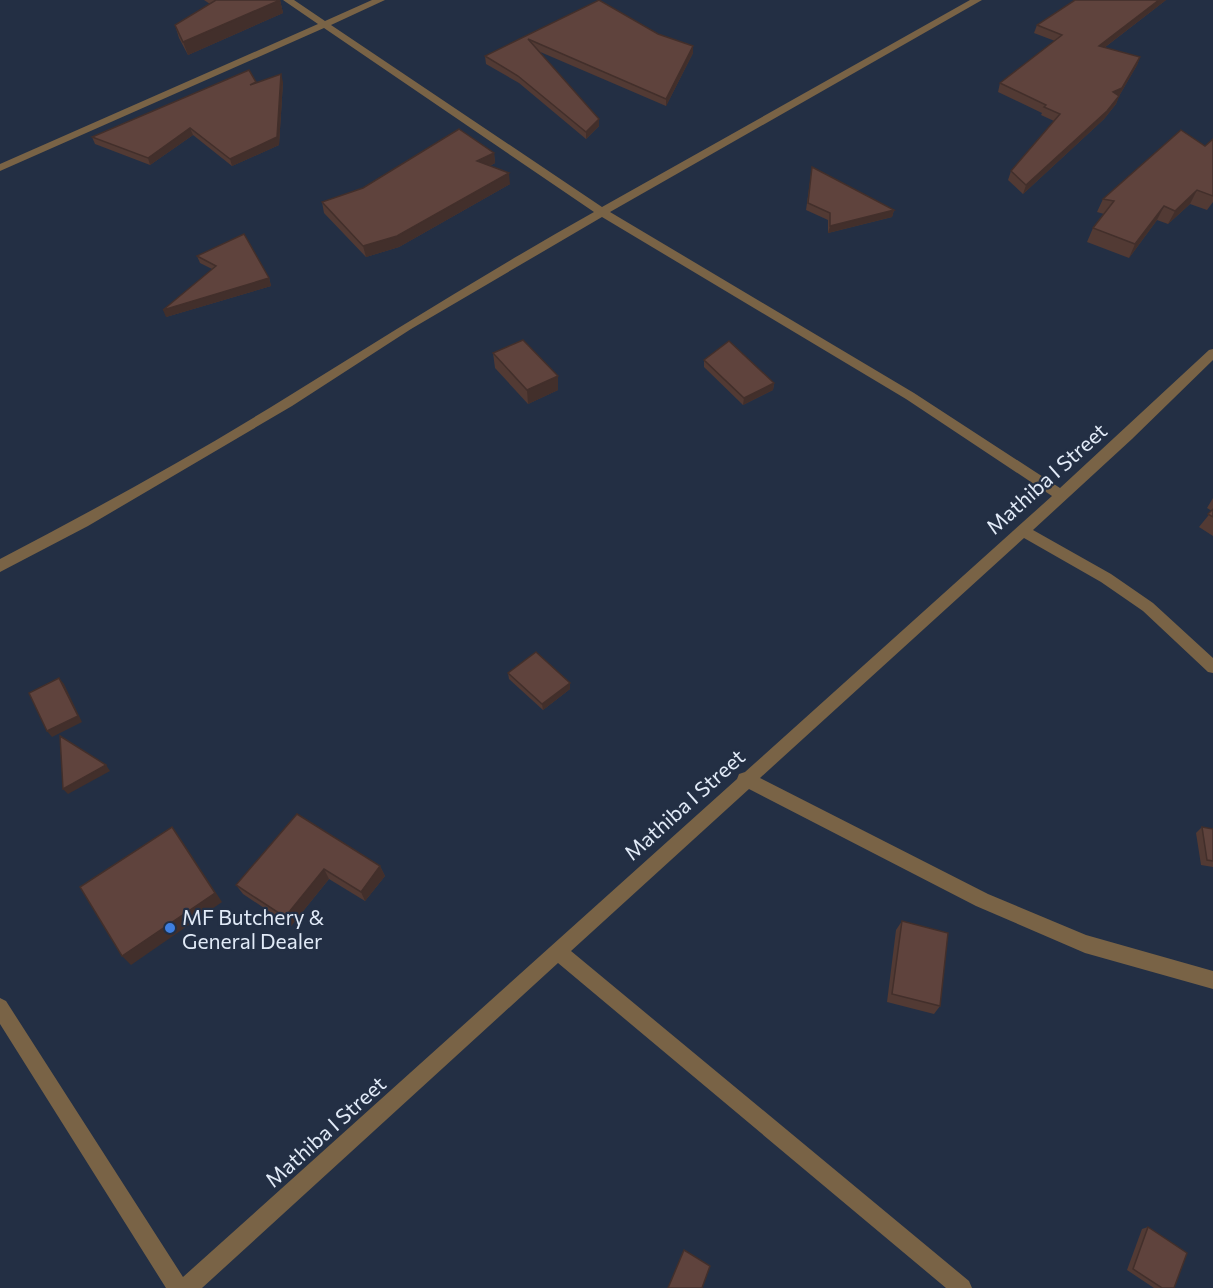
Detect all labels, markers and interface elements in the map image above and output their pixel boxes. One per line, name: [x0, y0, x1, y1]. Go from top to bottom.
street label: Mathiba I Street: [981, 417, 1111, 539]
street label: Mathiba I Street: [619, 743, 749, 865]
place label: MF Butchery & General Dealer: [182, 904, 325, 953]
marker: MF Butchery & General Dealer: [163, 921, 177, 935]
street label: Mathiba I Street: [260, 1070, 390, 1192]

